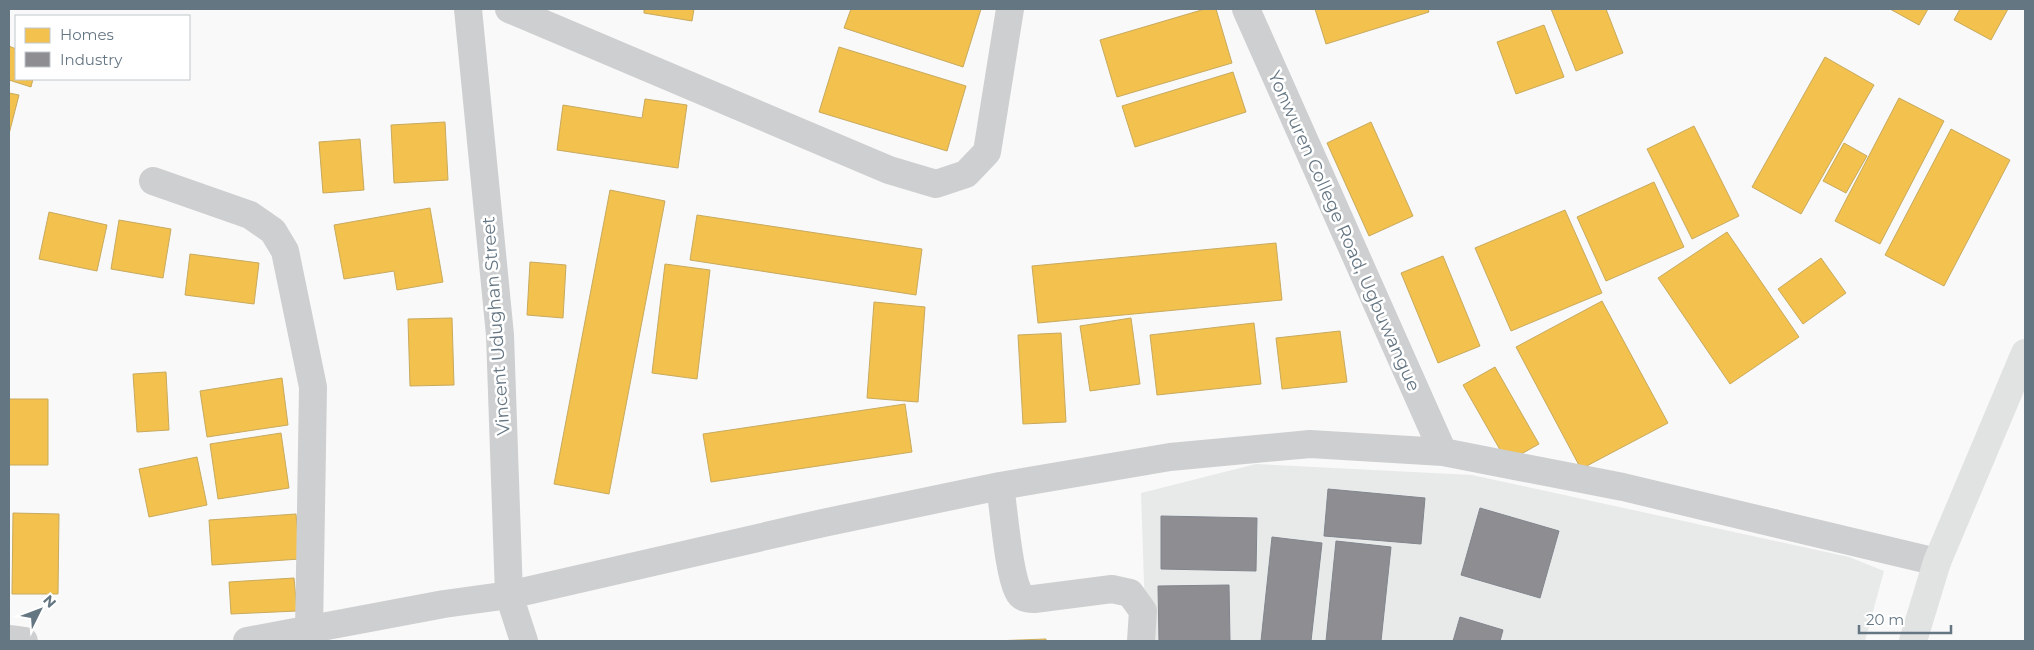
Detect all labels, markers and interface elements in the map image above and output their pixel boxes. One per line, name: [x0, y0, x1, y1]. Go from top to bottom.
legend: [15, 15, 190, 80]
text: Homes: [60, 25, 114, 44]
text: Industry: [60, 50, 123, 69]
street label: Yonwuren College Road, Ugbuwangue: [1263, 67, 1425, 395]
street label: Vincent Udughan Street: [477, 216, 515, 436]
north arrow: [15, 585, 65, 635]
text: N: [39, 591, 60, 612]
scale bar: [1859, 602, 1952, 634]
text: 20 m: [1866, 610, 1904, 629]

